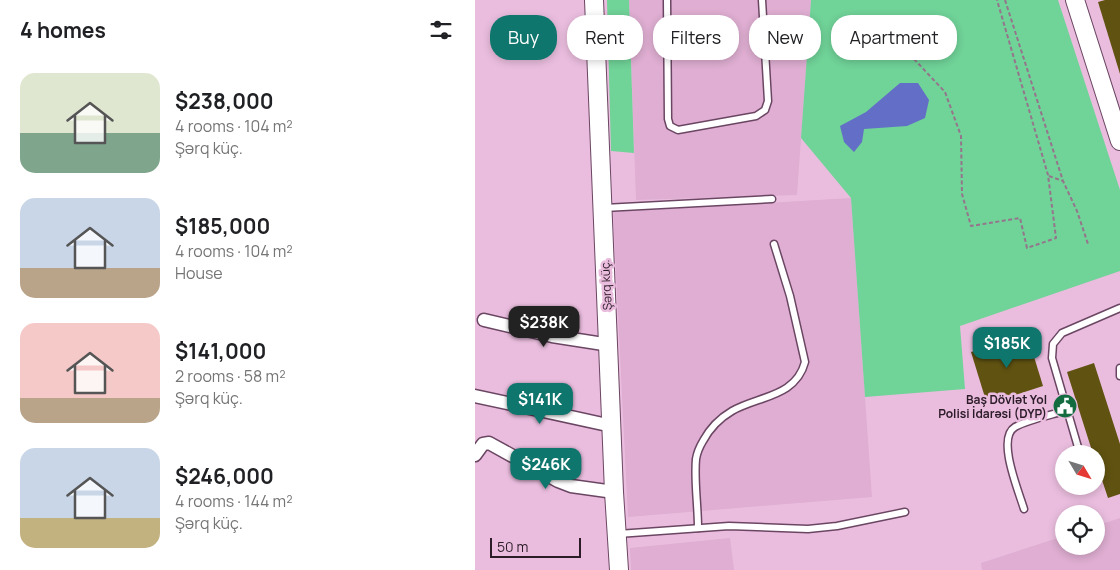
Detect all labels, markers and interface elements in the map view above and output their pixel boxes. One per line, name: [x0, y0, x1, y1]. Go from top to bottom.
chip: Buy: [490, 15, 557, 60]
chip: Rent: [567, 15, 643, 60]
chip: Filters: [653, 15, 739, 60]
chip: New: [749, 15, 821, 60]
chip: Apartment: [831, 15, 957, 60]
text: 4 homes: [20, 16, 106, 44]
icon: filters: [427, 16, 455, 44]
text: $238,000: [175, 87, 274, 115]
icon: home: [60, 93, 120, 153]
text: 4 rooms · 104 m²: [175, 115, 293, 137]
text: Şərq küç.: [175, 137, 243, 159]
text: $185,000: [175, 212, 270, 240]
icon: home: [60, 218, 120, 278]
text: 4 rooms · 104 m²: [175, 240, 293, 262]
street label: Şərq küç.: [596, 259, 616, 311]
text: House: [175, 262, 223, 284]
pin: $238K: [509, 306, 579, 348]
text: $238K: [519, 311, 569, 333]
pin: $185K: [972, 326, 1042, 369]
text: $185K: [984, 332, 1030, 354]
text: $141,000: [175, 337, 266, 365]
icon: home: [60, 343, 120, 403]
text: 2 rooms · 58 m²: [175, 365, 286, 387]
pin: $141K: [505, 382, 575, 425]
text: Şərq küç.: [175, 387, 243, 409]
text: $141K: [518, 388, 562, 410]
place label: Baş Dövlət Yol Polisi İdarəsi (DYP): [938, 391, 1047, 422]
public building icon: Baş Dövlət Yol Polisi İdarəsi (DYP): [1052, 393, 1078, 419]
north arrow: [1055, 445, 1105, 495]
map controls: [1055, 445, 1105, 555]
pin: $246K: [511, 448, 581, 490]
text: $246K: [521, 453, 571, 475]
text: $246,000: [175, 462, 274, 490]
icon: home: [60, 468, 120, 528]
text: 4 rooms · 144 m²: [175, 490, 293, 512]
button: locate: [1055, 505, 1105, 555]
text: Şərq küç.: [175, 512, 243, 534]
scale bar: [490, 535, 581, 558]
text: 50 m: [497, 537, 528, 556]

